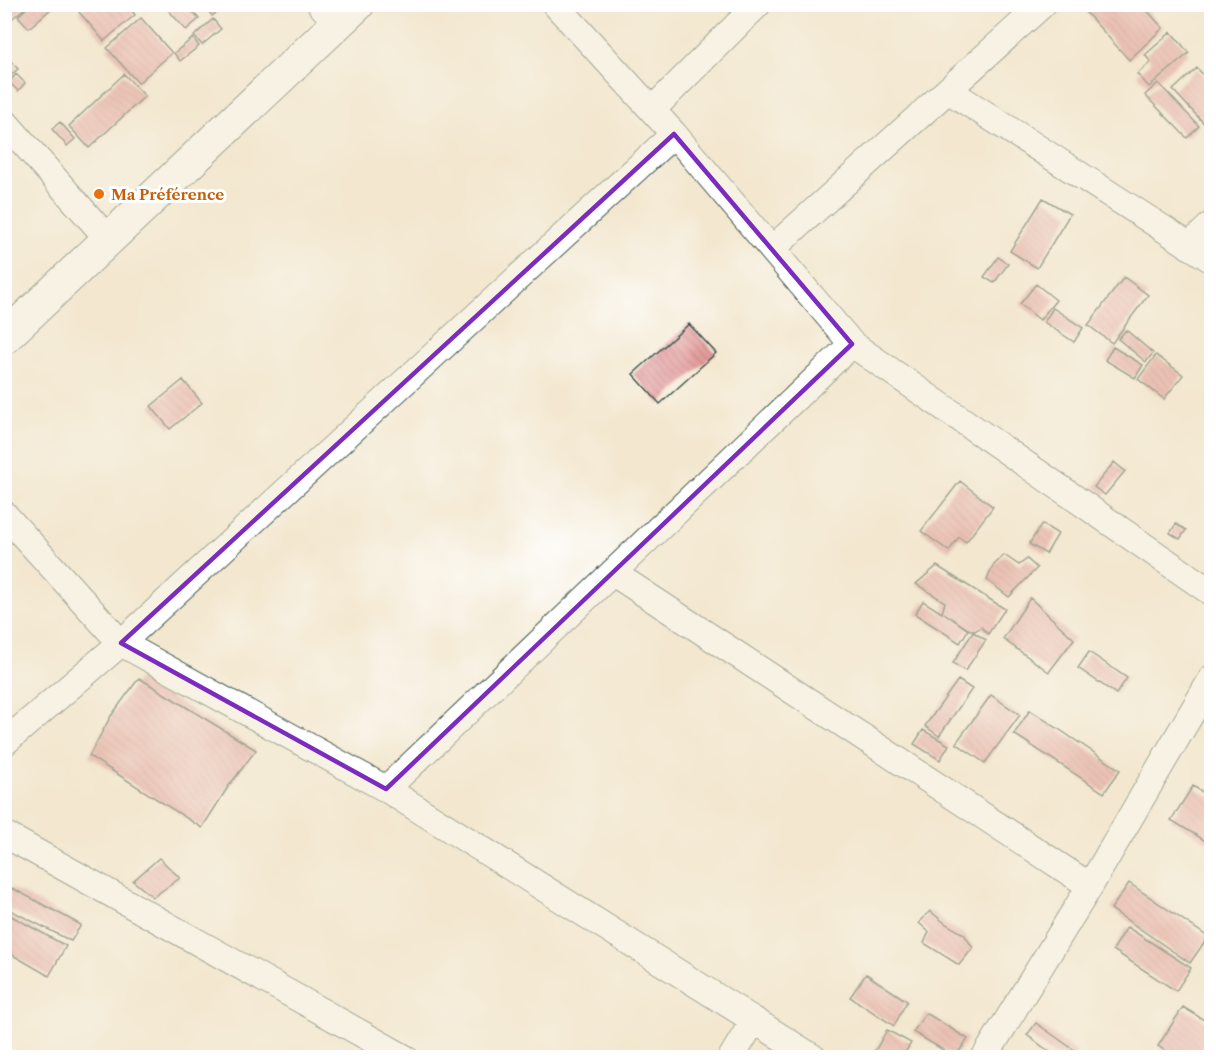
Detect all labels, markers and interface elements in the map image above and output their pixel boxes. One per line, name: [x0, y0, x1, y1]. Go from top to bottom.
place label: Ma Préférence: [111, 185, 224, 204]
marker: Ma Préférence: [92, 187, 106, 201]

